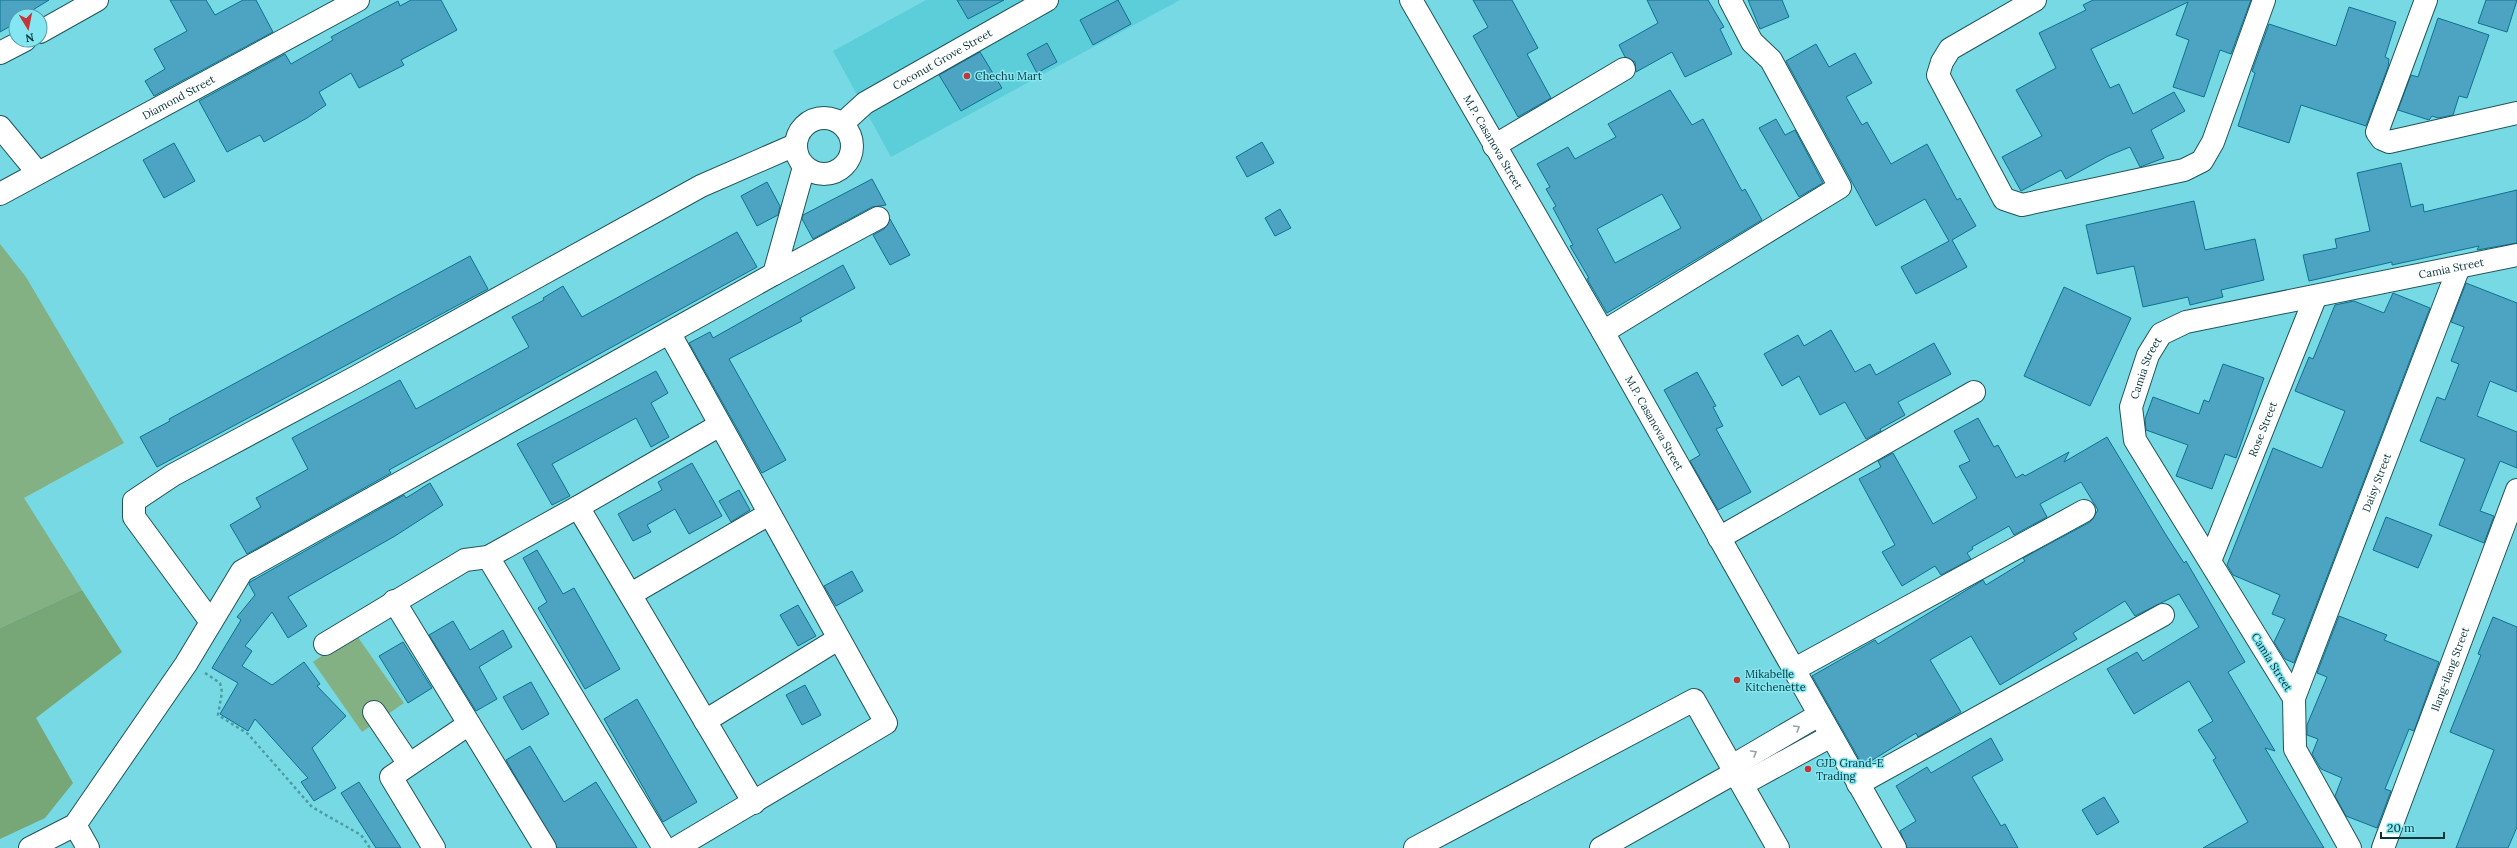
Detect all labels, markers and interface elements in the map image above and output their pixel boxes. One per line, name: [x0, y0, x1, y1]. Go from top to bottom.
north arrow: [8, 8, 48, 48]
street label: Coconut Grove Street: [890, 25, 995, 93]
text: N: [24, 30, 35, 46]
place label: Chechu Mart: [975, 69, 1043, 83]
marker: Chechu Mart: [962, 71, 972, 81]
street label: Diamond Street: [140, 72, 218, 123]
street label: M.P. Casanova Street: [1460, 92, 1526, 192]
street label: Camia Street: [2417, 255, 2486, 282]
street label: Camia Street: [2127, 334, 2165, 401]
street label: M.P. Casanova Street: [1622, 373, 1687, 473]
street label: Rose Street: [2245, 399, 2280, 459]
street label: Daisy Street: [2359, 450, 2394, 514]
street label: Ilang-ilang Street: [2428, 624, 2472, 713]
street label: Camia Street: [2249, 630, 2296, 694]
place label: Mikabelle Kitchenette: [1745, 667, 1806, 694]
marker: Mikabelle Kitchenette: [1732, 675, 1742, 685]
one-way arrow: [1793, 725, 1800, 732]
one-way arrow: [1750, 751, 1757, 758]
place label: GJD Grand-E Trading: [1816, 756, 1884, 783]
marker: GJD Grand-E Trading: [1803, 764, 1813, 774]
scale bar: [2381, 814, 2444, 840]
text: 20 m: [2387, 820, 2415, 835]

